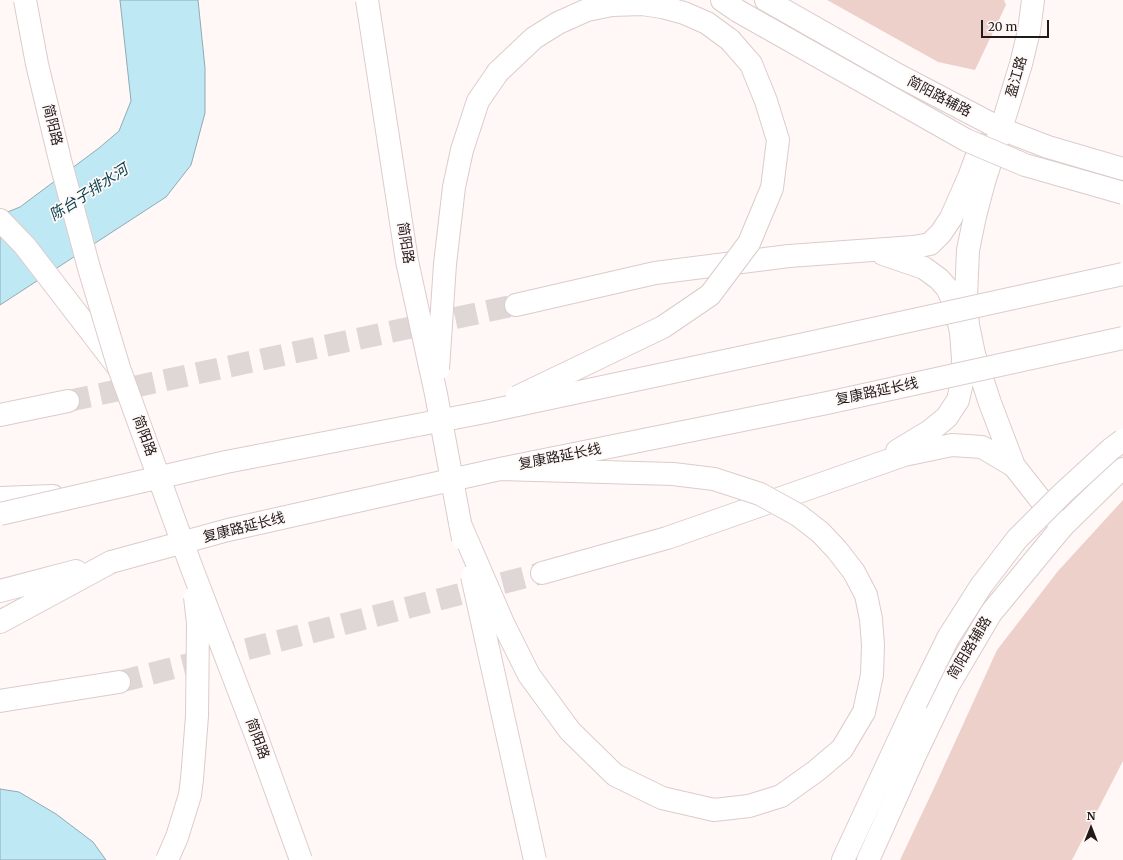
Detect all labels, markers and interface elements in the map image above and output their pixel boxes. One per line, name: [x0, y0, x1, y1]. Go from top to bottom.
scale bar: [983, 12, 1051, 38]
text: 20 m: [988, 19, 1017, 34]
street label: 盈江路: [1003, 54, 1031, 100]
street label: 简阳路辅路: [904, 73, 974, 121]
street label: 简阳路: [39, 103, 65, 147]
water label: 陈台子排水河: [46, 161, 132, 225]
street label: 简阳路: [393, 221, 417, 265]
street label: 复康路延长线: [834, 375, 920, 409]
street label: 简阳路: [129, 413, 159, 459]
street label: 复康路延长线: [517, 441, 603, 473]
street label: 复康路延长线: [201, 510, 287, 546]
street label: 简阳路辅路: [945, 614, 995, 682]
street label: 简阳路: [242, 716, 272, 762]
north arrow: [1071, 808, 1111, 848]
text: N: [1087, 809, 1095, 823]

